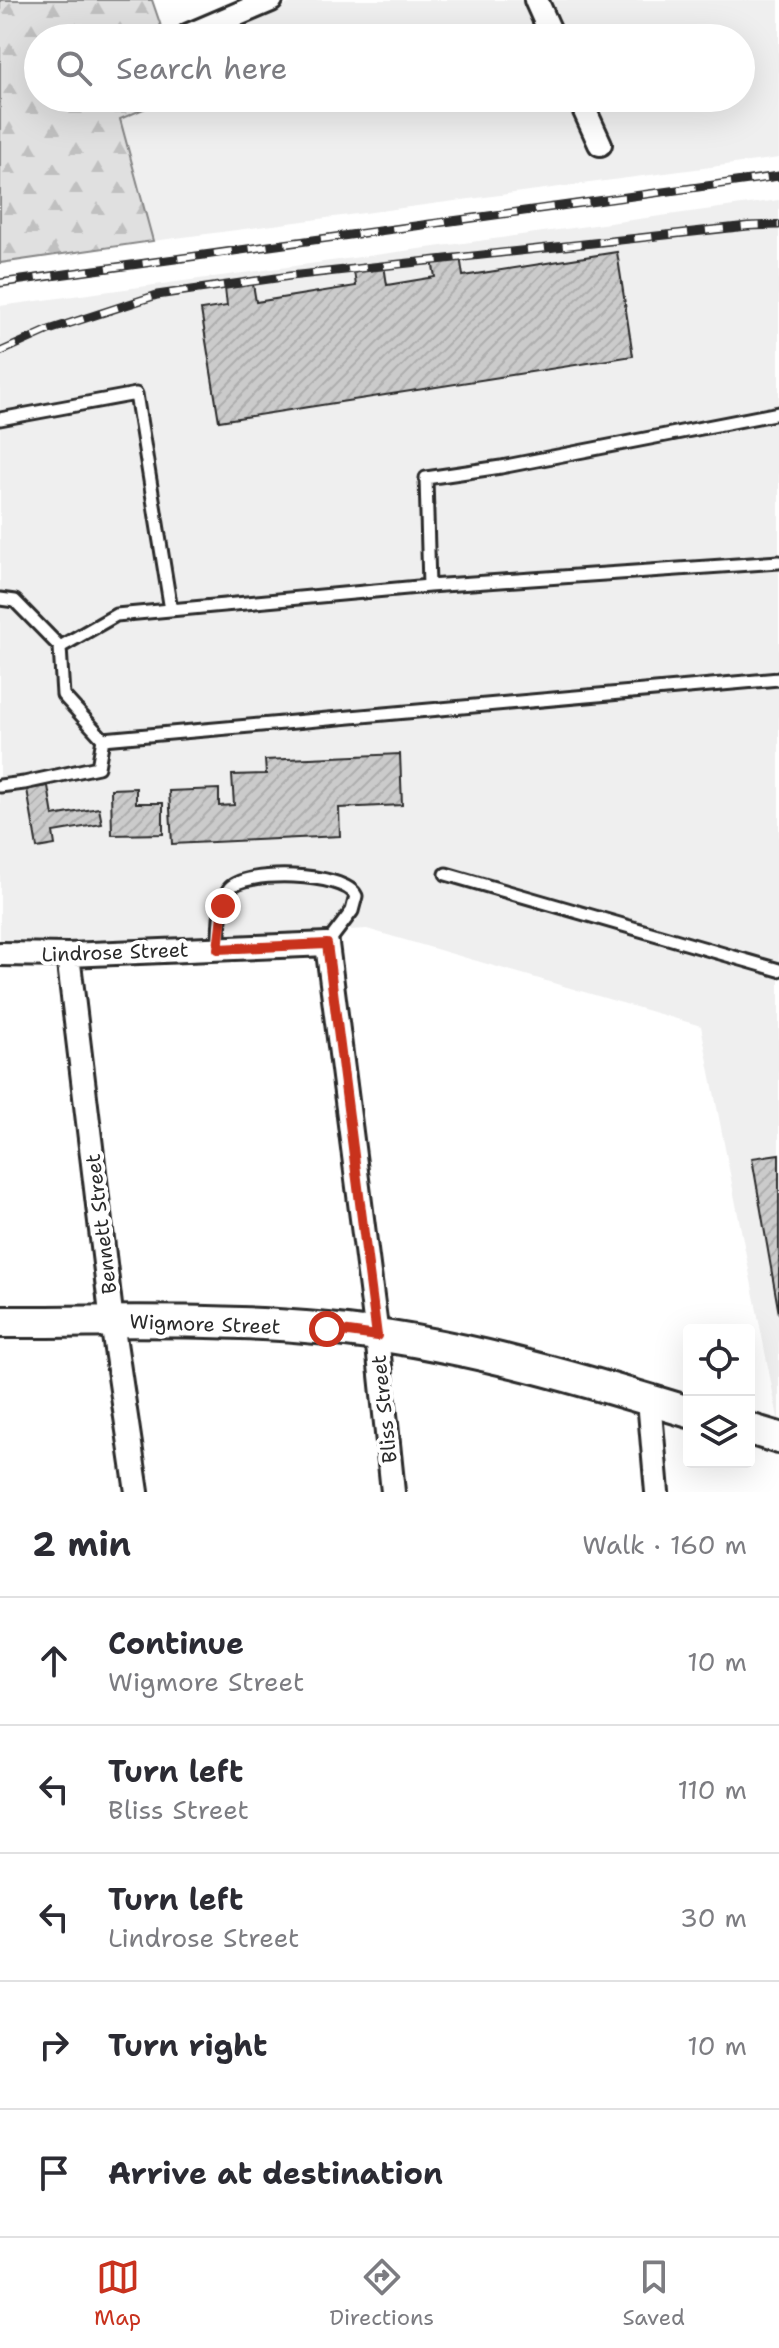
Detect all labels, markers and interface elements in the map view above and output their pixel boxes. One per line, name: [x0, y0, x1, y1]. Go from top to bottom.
search box: [24, 24, 755, 112]
icon: search: [52, 46, 96, 90]
text: Search here: [116, 48, 287, 89]
route end: [205, 888, 241, 924]
street label: Lindrose Street: [41, 936, 189, 968]
street label: Bennett Street: [80, 1152, 122, 1296]
street label: Wigmore Street: [129, 1308, 281, 1340]
route start: [309, 1311, 345, 1347]
map controls: [683, 1324, 755, 1468]
button: locate: [683, 1324, 755, 1396]
street label: Bliss Street: [365, 1354, 403, 1464]
button: layers: [683, 1396, 755, 1468]
text: 2 min: [32, 1521, 131, 1567]
text: Walk · 160 m: [582, 1527, 747, 1562]
text: Continue: [108, 1623, 244, 1664]
icon: ahead: [32, 1639, 76, 1683]
text: 10 m: [687, 1644, 747, 1679]
text: Wigmore Street: [108, 1664, 304, 1699]
text: Turn left: [108, 1751, 243, 1792]
icon: left: [32, 1767, 76, 1811]
text: 110 m: [677, 1772, 747, 1807]
text: Bliss Street: [108, 1792, 249, 1827]
text: Turn left: [108, 1879, 243, 1920]
icon: left: [32, 1895, 76, 1939]
text: 30 m: [680, 1900, 747, 1935]
text: Lindrose Street: [108, 1920, 299, 1955]
icon: right: [32, 2023, 76, 2067]
text: Turn right: [108, 2025, 267, 2066]
text: 10 m: [687, 2028, 747, 2063]
icon: arrive: [32, 2151, 76, 2195]
text: Arrive at destination: [108, 2153, 443, 2194]
tab: Map: [94, 2255, 141, 2332]
tab: Directions: [329, 2255, 434, 2332]
tab: Saved: [622, 2255, 685, 2332]

